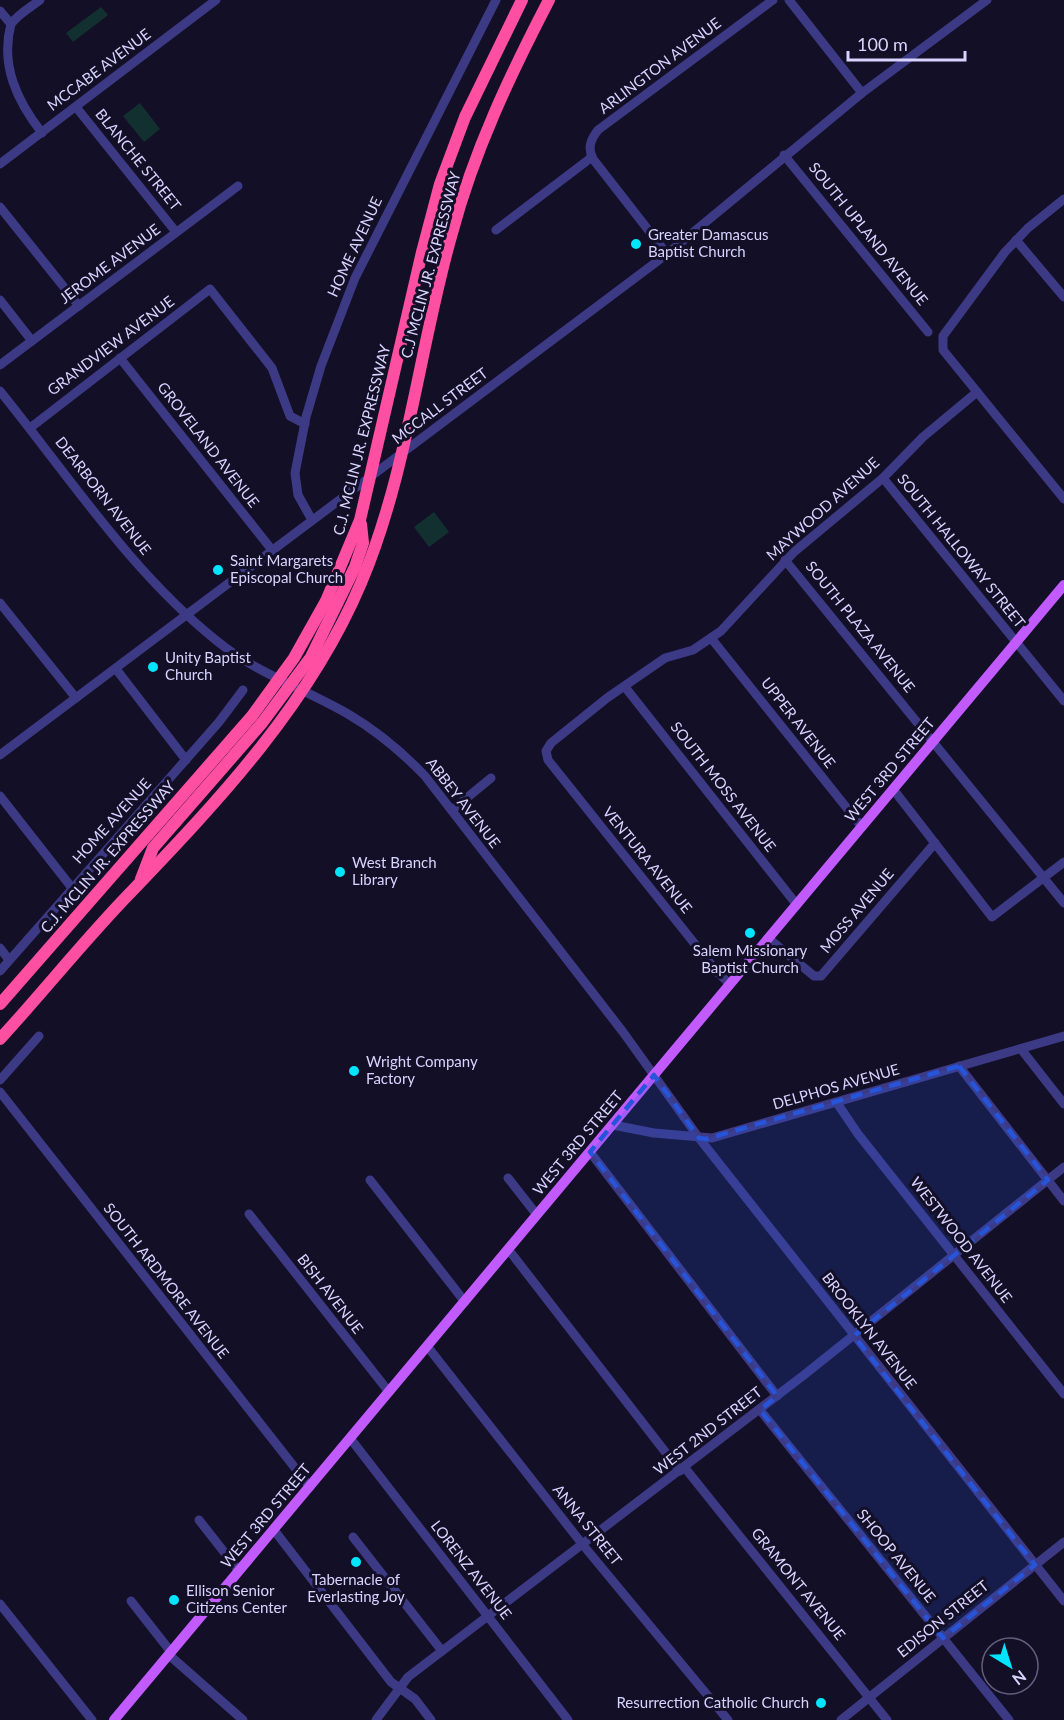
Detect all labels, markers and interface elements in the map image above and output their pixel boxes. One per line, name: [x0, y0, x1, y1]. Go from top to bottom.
street label: ARLINGTON AVENUE: [595, 13, 724, 117]
street label: MCCABE AVENUE: [43, 24, 154, 114]
scale bar: [848, 24, 965, 62]
text: 100 m: [857, 33, 908, 55]
street label: BLANCHE STREET: [92, 105, 185, 214]
street label: SOUTH UPLAND AVENUE: [806, 158, 932, 308]
street label: C.J MCLIN JR. EXPRESSWAY: [396, 169, 464, 360]
street label: HOME AVENUE: [323, 194, 385, 300]
street label: JEROME AVENUE: [55, 219, 163, 307]
place label: Greater Damascus Baptist Church: [648, 225, 769, 260]
marker: Greater Damascus Baptist Church: [629, 237, 643, 251]
street label: GRANDVIEW AVENUE: [43, 292, 177, 399]
street label: C.J. MCLIN JR. EXPRESSWAY: [329, 342, 394, 537]
street label: MCCALL STREET: [388, 363, 491, 447]
street label: GROVELAND AVENUE: [154, 378, 263, 511]
street label: DEARBORN AVENUE: [52, 433, 155, 558]
street label: MAYWOOD AVENUE: [762, 453, 883, 564]
street label: SOUTH HALLOWAY STREET: [894, 470, 1030, 631]
place label: Saint Margarets Episcopal Church: [230, 551, 343, 586]
street label: SOUTH PLAZA AVENUE: [802, 557, 919, 696]
marker: Saint Margarets Episcopal Church: [211, 563, 225, 577]
place label: Unity Baptist Church: [165, 648, 251, 683]
marker: Unity Baptist Church: [146, 660, 160, 674]
street label: UPPER AVENUE: [758, 674, 840, 771]
street label: WEST 3RD STREET: [840, 713, 938, 825]
street label: SOUTH MOSS AVENUE: [667, 718, 780, 855]
street label: ABBEY AVENUE: [423, 754, 505, 851]
street label: HOME AVENUE: [68, 774, 154, 867]
street label: C.J. MCLIN JR. EXPRESSWAY: [36, 776, 179, 936]
street label: VENTURA AVENUE: [599, 802, 696, 916]
place label: West Branch Library: [352, 853, 437, 888]
street label: MOSS AVENUE: [816, 864, 897, 956]
marker: West Branch Library: [333, 865, 347, 879]
marker: Salem Missionary Baptist Church: [743, 926, 757, 940]
place label: Salem Missionary Baptist Church: [693, 941, 808, 976]
place label: Wright Company Factory: [366, 1052, 478, 1087]
street label: DELPHOS AVENUE: [770, 1059, 901, 1113]
marker: Wright Company Factory: [347, 1064, 361, 1078]
street label: WEST 3RD STREET: [528, 1086, 626, 1198]
street label: WESTWOOD AVENUE: [907, 1173, 1016, 1306]
street label: SOUTH ARDMORE AVENUE: [100, 1199, 233, 1362]
street label: BISH AVENUE: [294, 1250, 367, 1337]
street label: BROOKLYN AVENUE: [819, 1269, 921, 1392]
street label: WEST 2ND STREET: [650, 1382, 765, 1478]
street label: WEST 3RD STREET: [216, 1459, 314, 1571]
street label: ANNA STREET: [550, 1480, 626, 1569]
street label: SHOOP AVENUE: [854, 1505, 940, 1606]
street label: LORENZ AVENUE: [428, 1516, 516, 1622]
street label: GRAMONT AVENUE: [748, 1524, 849, 1643]
marker: Tabernacle of Everlasting Joy: [349, 1555, 363, 1569]
place label: Tabernacle of Everlasting Joy: [307, 1570, 405, 1605]
street label: EDISON STREET: [893, 1576, 992, 1661]
place label: Ellison Senior Citizens Center: [186, 1581, 287, 1616]
marker: Ellison Senior Citizens Center: [167, 1593, 181, 1607]
north arrow: [980, 1636, 1040, 1696]
text: N: [1009, 1667, 1030, 1689]
place label: Resurrection Catholic Church: [616, 1693, 809, 1711]
marker: Resurrection Catholic Church: [814, 1696, 828, 1710]

